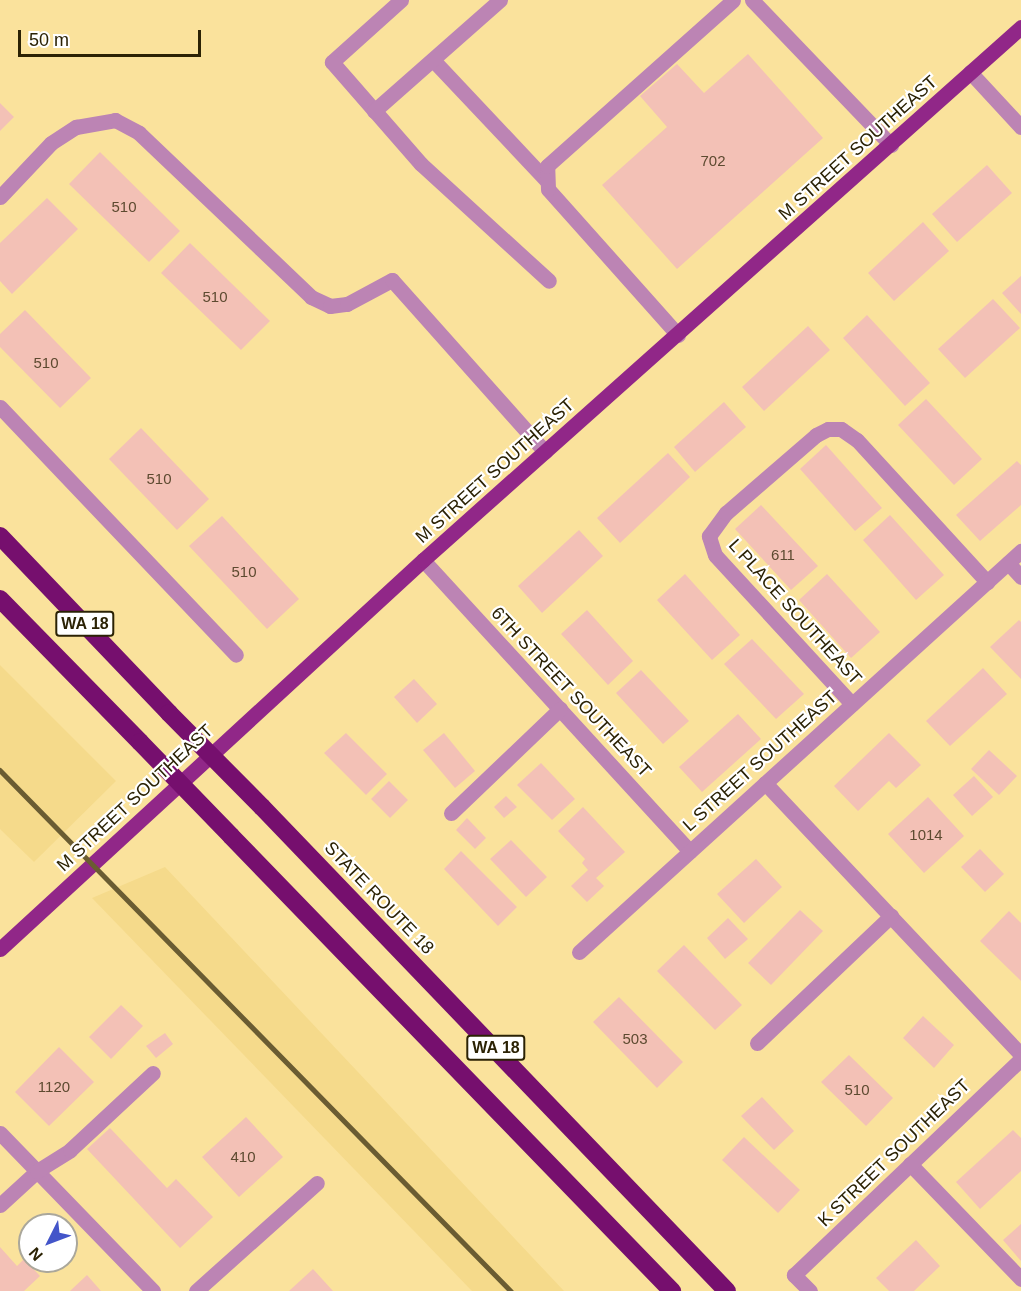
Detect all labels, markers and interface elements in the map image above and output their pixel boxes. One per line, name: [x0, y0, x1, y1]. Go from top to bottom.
scale bar: [21, 18, 204, 56]
text: 50 m: [29, 30, 69, 50]
street label: M STREET SOUTHEAST: [774, 71, 942, 225]
house number: 702: [700, 152, 726, 170]
house number: 510: [111, 198, 137, 216]
house number: 510: [202, 288, 228, 306]
house number: 510: [33, 354, 59, 372]
street label: M STREET SOUTHEAST: [411, 394, 579, 548]
house number: 510: [146, 470, 172, 488]
street label: L PLACE SOUTHEAST: [724, 535, 866, 689]
house number: 611: [771, 546, 795, 564]
house number: 510: [231, 563, 257, 581]
street label: 6TH STREET SOUTHEAST: [486, 602, 656, 782]
road number: WA 18: [54, 611, 116, 637]
street label: L STREET SOUTHEAST: [678, 686, 842, 836]
street label: M STREET SOUTHEAST: [52, 720, 218, 876]
house number: 1014: [909, 826, 943, 844]
street label: STATE ROUTE 18: [320, 837, 438, 959]
house number: 503: [622, 1030, 648, 1048]
road number: WA 18: [464, 1035, 528, 1061]
street label: K STREET SOUTHEAST: [813, 1075, 975, 1231]
house number: 1120: [38, 1078, 70, 1096]
house number: 510: [844, 1081, 870, 1099]
house number: 410: [230, 1148, 256, 1166]
north arrow: [18, 1213, 78, 1273]
text: N: [26, 1244, 46, 1264]

